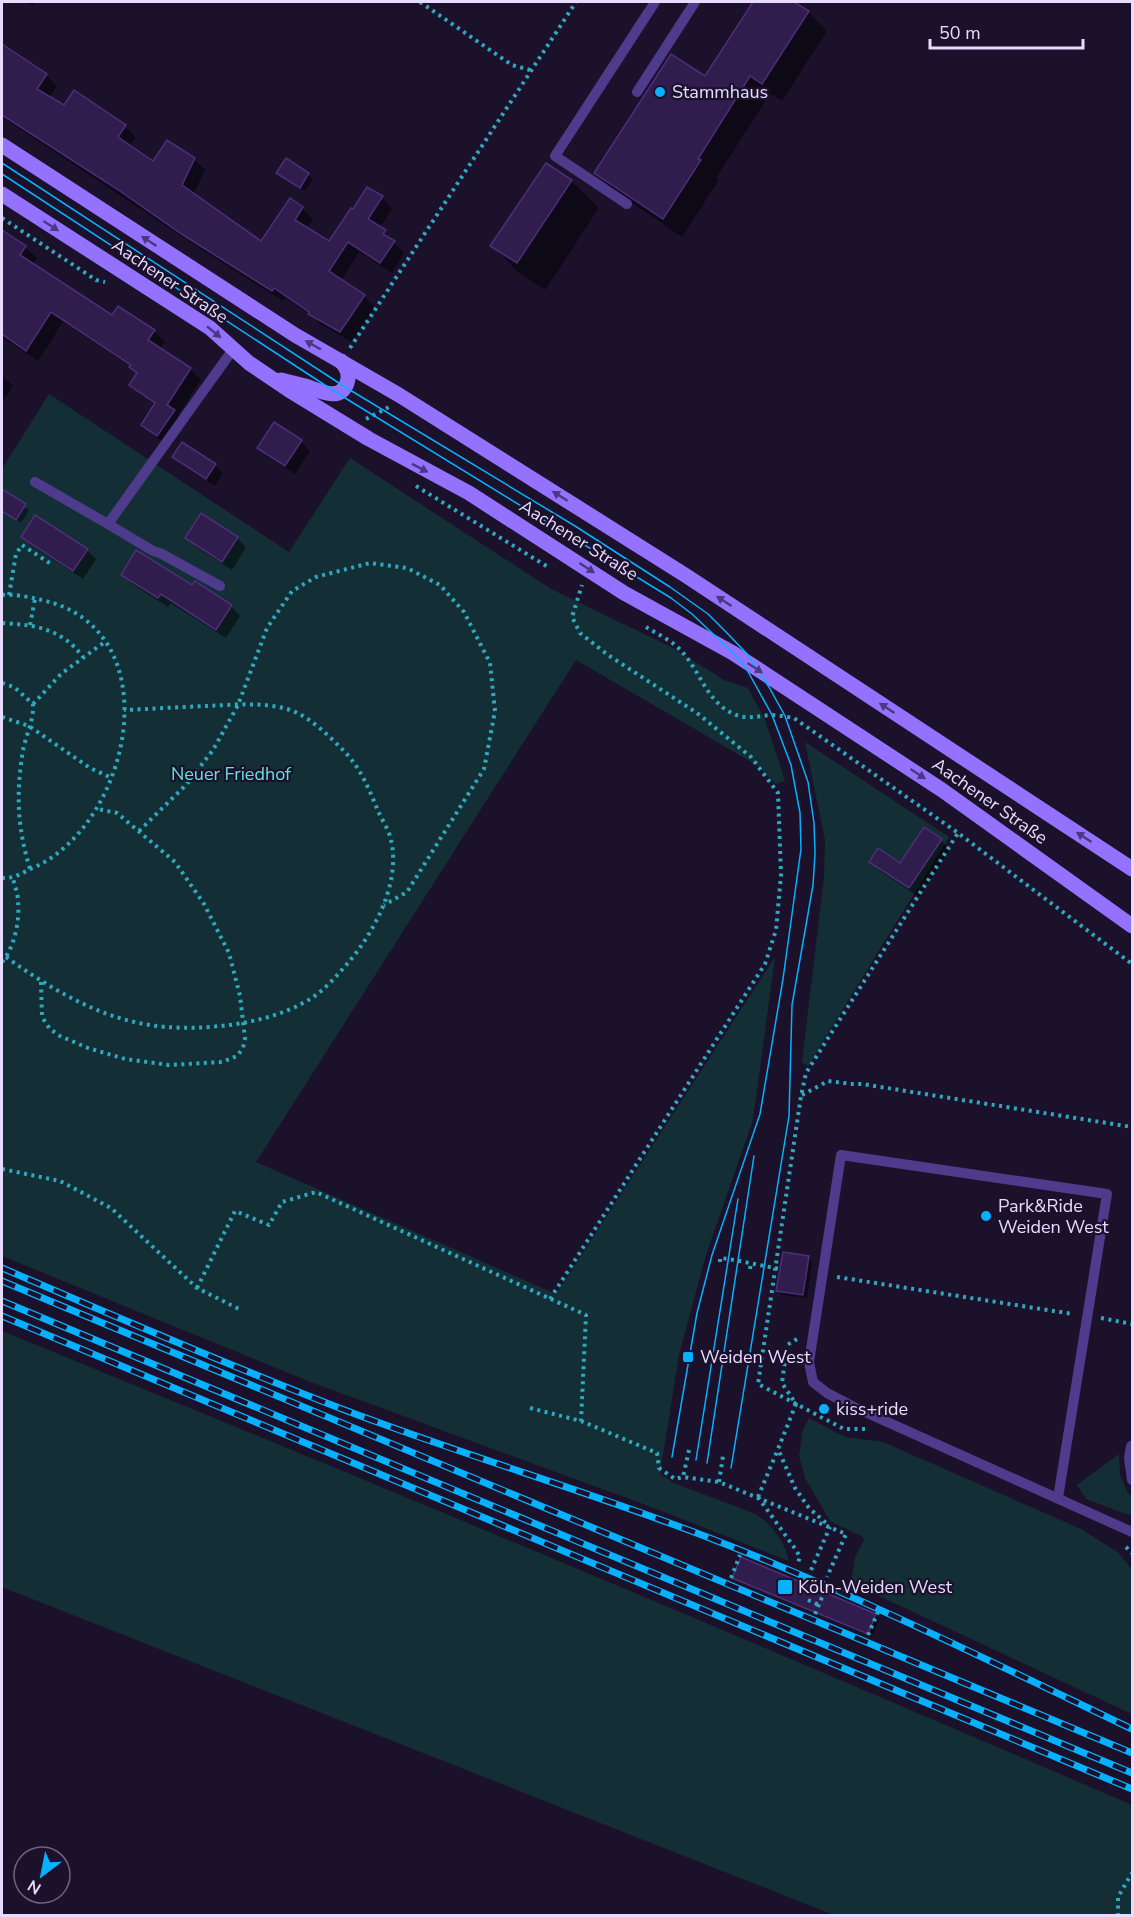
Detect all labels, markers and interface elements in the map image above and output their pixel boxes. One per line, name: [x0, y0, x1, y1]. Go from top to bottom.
scale bar: [930, 12, 1083, 50]
text: 50 m: [939, 21, 981, 45]
place label: Stammhaus: [672, 80, 768, 104]
marker: Stammhaus: [653, 85, 667, 99]
one-way arrow: [43, 220, 59, 231]
street label: Aachener Straße: [107, 233, 233, 329]
one-way arrow: [141, 236, 157, 247]
one-way arrow: [207, 325, 222, 337]
one-way arrow: [305, 340, 321, 351]
one-way arrow: [412, 463, 429, 473]
one-way arrow: [552, 491, 568, 502]
street label: Aachener Straße: [515, 494, 643, 586]
one-way arrow: [579, 563, 595, 574]
one-way arrow: [717, 595, 733, 607]
one-way arrow: [746, 662, 763, 673]
one-way arrow: [880, 702, 896, 714]
street label: Aachener Straße: [928, 752, 1052, 850]
park label: Neuer Friedhof: [171, 762, 292, 786]
one-way arrow: [910, 768, 926, 779]
one-way arrow: [1076, 831, 1092, 843]
place label: Park&Ride Weiden West: [998, 1194, 1109, 1239]
marker: Park&Ride Weiden West: [979, 1209, 993, 1223]
place label: Weiden West: [700, 1345, 811, 1369]
marker: Weiden West: [681, 1350, 695, 1364]
place label: kiss+ride: [836, 1397, 908, 1421]
marker: kiss+ride: [817, 1402, 831, 1416]
place label: Köln-Weiden West: [798, 1575, 953, 1599]
marker: Köln-Weiden West: [776, 1578, 794, 1596]
north arrow: [12, 1845, 72, 1905]
text: N: [24, 1874, 45, 1899]

